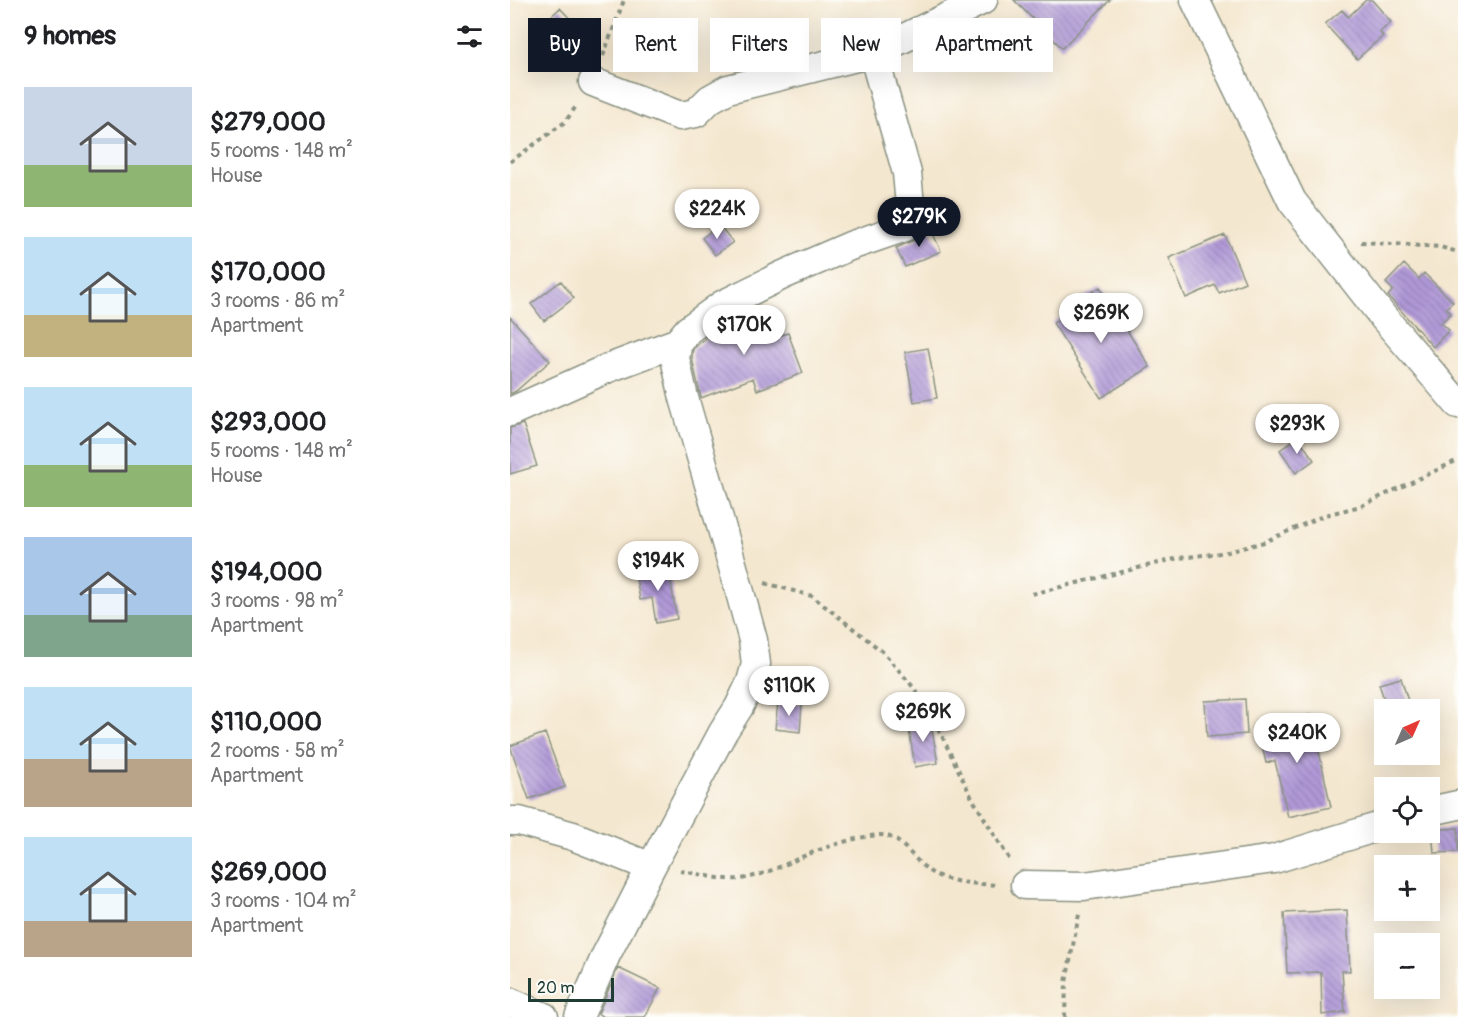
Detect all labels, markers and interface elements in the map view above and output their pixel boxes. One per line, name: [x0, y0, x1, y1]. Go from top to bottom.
chip: Buy: [528, 18, 601, 72]
chip: Rent: [613, 18, 698, 72]
chip: Filters: [710, 18, 809, 72]
chip: New: [821, 18, 901, 72]
chip: Apartment: [913, 18, 1053, 72]
text: 9 homes: [24, 20, 116, 52]
icon: filters: [453, 20, 486, 53]
text: $279,000: [210, 106, 326, 138]
icon: home: [72, 111, 144, 183]
text: 5 rooms · 148 m²: [210, 138, 353, 163]
text: House: [210, 163, 262, 188]
pin: $224K: [675, 189, 759, 240]
text: $224K: [689, 196, 745, 221]
pin: $279K: [877, 197, 961, 248]
text: $279K: [892, 204, 946, 229]
text: $170,000: [210, 256, 326, 288]
icon: home: [72, 261, 144, 333]
text: 3 rooms · 86 m²: [210, 288, 345, 313]
pin: $269K: [1059, 293, 1143, 344]
text: $269K: [1073, 300, 1129, 325]
pin: $170K: [702, 305, 786, 356]
text: $170K: [717, 312, 771, 337]
text: Apartment: [210, 313, 303, 338]
pin: $293K: [1255, 404, 1339, 455]
text: $293,000: [210, 406, 326, 438]
icon: home: [72, 411, 144, 483]
text: $293K: [1269, 411, 1325, 436]
text: 5 rooms · 148 m²: [210, 438, 353, 463]
text: House: [210, 463, 262, 488]
pin: $194K: [616, 541, 700, 592]
text: $194K: [632, 548, 684, 573]
text: $194,000: [210, 556, 323, 588]
icon: home: [72, 561, 144, 633]
text: 3 rooms · 98 m²: [210, 588, 344, 613]
text: Apartment: [210, 613, 303, 638]
pin: $110K: [747, 666, 831, 717]
text: $110K: [763, 673, 815, 698]
pin: $269K: [881, 692, 965, 743]
text: $269K: [895, 699, 951, 724]
north arrow: [1374, 699, 1440, 765]
map controls: [1374, 699, 1440, 999]
text: $110,000: [210, 706, 322, 738]
icon: home: [72, 711, 144, 783]
pin: $240K: [1255, 713, 1339, 764]
text: $240K: [1267, 720, 1327, 745]
text: 2 rooms · 58 m²: [210, 738, 345, 763]
text: Apartment: [210, 763, 303, 788]
button: locate: [1374, 777, 1440, 843]
button: +: [1374, 855, 1440, 921]
text: $269,000: [210, 856, 327, 888]
icon: home: [72, 861, 144, 933]
text: 3 rooms · 104 m²: [210, 888, 357, 913]
text: Apartment: [210, 913, 303, 938]
button: −: [1374, 933, 1440, 999]
scale bar: [528, 975, 614, 1002]
text: 20 m: [537, 978, 575, 998]

